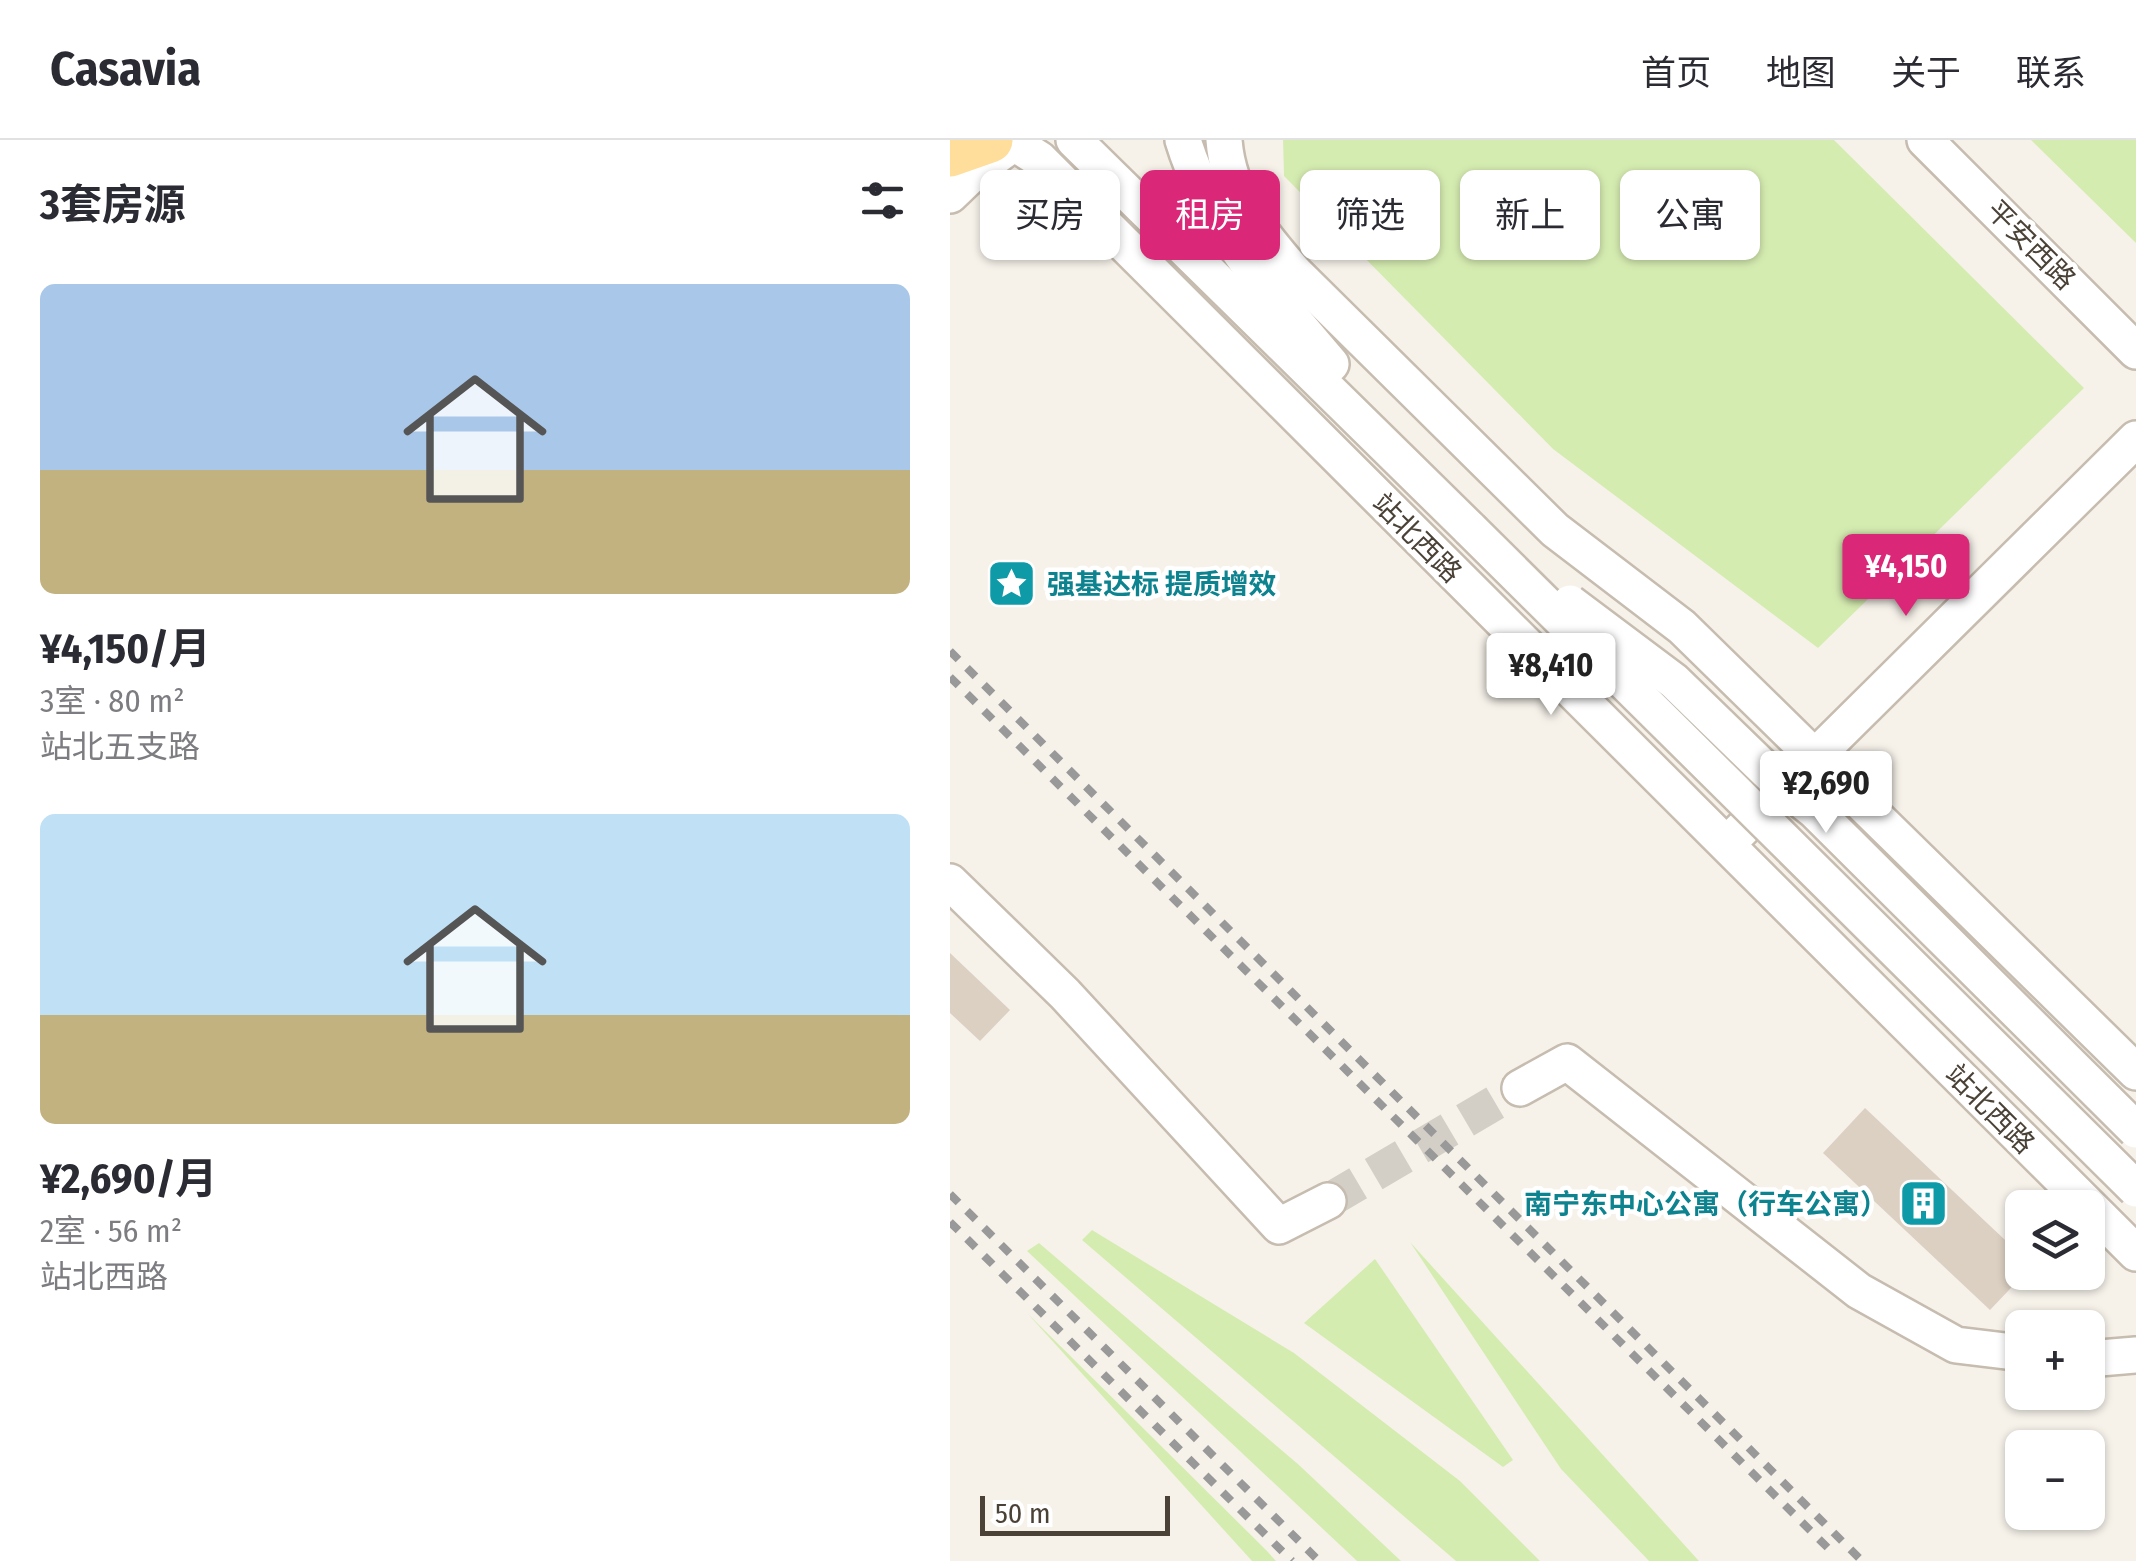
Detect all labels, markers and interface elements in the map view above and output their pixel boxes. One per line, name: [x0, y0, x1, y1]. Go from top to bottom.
text: Casavia: [50, 40, 201, 98]
text: 首页: [1641, 52, 1711, 94]
text: 地图: [1766, 52, 1836, 94]
text: 关于: [1891, 52, 1961, 94]
text: 联系: [2016, 52, 2086, 94]
chip: 买房: [980, 170, 1120, 260]
chip: 租房: [1140, 170, 1280, 260]
chip: 筛选: [1300, 170, 1440, 260]
chip: 新上: [1460, 170, 1600, 260]
chip: 公寓: [1620, 170, 1760, 260]
icon: filters: [855, 173, 910, 228]
text: 3套房源: [40, 180, 186, 230]
street label: 平安西路: [1980, 194, 2082, 296]
icon: home: [385, 349, 565, 529]
street label: 站北西路: [1366, 487, 1468, 589]
pin: ¥4,150: [1825, 534, 1987, 619]
text: ¥4,150: [1864, 547, 1948, 585]
place icon: 强基达标 提质增效: [986, 558, 1038, 610]
place label: 强基达标 提质增效: [1047, 568, 1277, 601]
text: ¥4,150/月: [40, 624, 211, 674]
pin: ¥8,410: [1470, 633, 1632, 718]
text: ¥8,410: [1509, 646, 1593, 684]
text: 3室 · 80 m²: [40, 682, 184, 720]
text: 站北五支路: [40, 728, 200, 766]
pin: ¥2,690: [1745, 751, 1907, 836]
text: ¥2,690: [1782, 764, 1870, 802]
icon: home: [385, 879, 565, 1059]
street label: 站北西路: [1939, 1058, 2041, 1160]
text: ¥2,690/月: [40, 1154, 217, 1204]
building icon: 南宁东中心公寓（行车公寓）: [1897, 1178, 1949, 1230]
place label: 南宁东中心公寓（行车公寓）: [1524, 1188, 1888, 1221]
map controls: [2005, 1190, 2105, 1530]
button: layers: [2005, 1190, 2105, 1290]
text: 2室 · 56 m²: [40, 1212, 182, 1250]
text: 站北西路: [40, 1258, 168, 1296]
button: +: [2005, 1310, 2105, 1410]
button: −: [2005, 1430, 2105, 1530]
scale bar: [980, 1491, 1170, 1536]
text: 50 m: [995, 1497, 1051, 1530]

